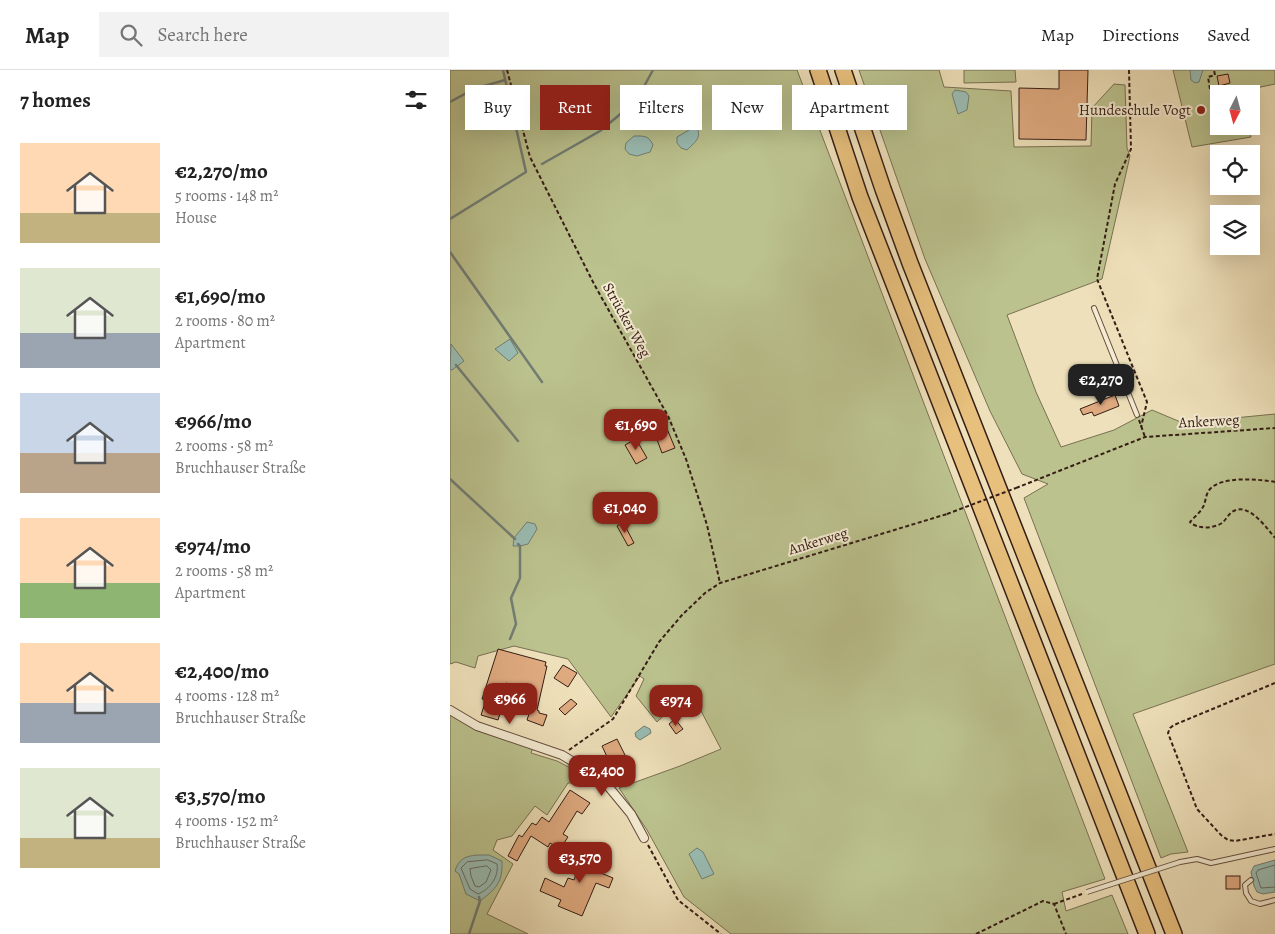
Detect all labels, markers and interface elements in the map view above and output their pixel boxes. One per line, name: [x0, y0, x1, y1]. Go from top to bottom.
search box: [99, 12, 449, 57]
text: Map: [25, 19, 69, 51]
icon: search: [117, 21, 145, 49]
text: Search here: [157, 22, 248, 48]
text: Map: [1041, 23, 1074, 47]
text: Directions: [1102, 23, 1179, 47]
text: Saved: [1207, 23, 1250, 47]
chip: Buy: [465, 85, 530, 130]
chip: Rent: [540, 85, 610, 130]
chip: Filters: [620, 85, 702, 130]
chip: New: [712, 85, 782, 130]
chip: Apartment: [792, 85, 907, 130]
north arrow: [1210, 85, 1260, 135]
map controls: [1210, 85, 1260, 255]
text: 7 homes: [20, 86, 91, 114]
icon: filters: [402, 86, 430, 114]
place label: Hundeschule Vogt: [1079, 100, 1191, 120]
marker: Hundeschule Vogt: [1195, 104, 1207, 116]
button: locate: [1210, 145, 1260, 195]
text: €2,270/mo: [175, 157, 268, 185]
icon: home: [60, 163, 120, 223]
text: 5 rooms · 148 m²: [175, 185, 278, 207]
button: layers: [1210, 205, 1260, 255]
text: House: [175, 207, 217, 229]
street label: Strücker Weg: [598, 279, 656, 361]
text: €1,690/mo: [175, 282, 266, 310]
icon: home: [60, 288, 120, 348]
text: 2 rooms · 80 m²: [175, 310, 275, 332]
text: Apartment: [175, 332, 246, 354]
pin: €2,270: [1060, 364, 1142, 406]
text: €2,270: [1079, 369, 1123, 391]
text: €966/mo: [175, 407, 252, 435]
pin: €1,690: [595, 408, 677, 451]
street label: Ankerweg: [1177, 409, 1240, 433]
icon: home: [60, 413, 120, 473]
text: €1,690: [615, 414, 657, 436]
text: 2 rooms · 58 m²: [175, 435, 273, 457]
text: Bruchhauser Straße: [175, 457, 306, 479]
pin: €1,040: [584, 492, 666, 534]
text: €1,040: [604, 497, 646, 519]
street label: Ankerweg: [785, 522, 851, 560]
text: €974/mo: [175, 532, 251, 560]
icon: home: [60, 538, 120, 598]
text: 2 rooms · 58 m²: [175, 560, 273, 582]
text: Apartment: [175, 582, 246, 604]
text: €2,400/mo: [175, 657, 269, 685]
icon: home: [60, 663, 120, 723]
pin: €966: [480, 682, 540, 725]
pin: €974: [646, 684, 706, 727]
text: 4 rooms · 128 m²: [175, 685, 279, 707]
text: €966: [494, 688, 526, 710]
text: €974: [661, 690, 691, 712]
text: Bruchhauser Straße: [175, 707, 306, 729]
pin: €2,400: [561, 754, 643, 797]
text: €2,400: [580, 760, 624, 782]
text: €3,570/mo: [175, 782, 266, 810]
icon: home: [60, 788, 120, 848]
text: 4 rooms · 152 m²: [175, 810, 278, 832]
text: Bruchhauser Straße: [175, 832, 306, 854]
pin: €3,570: [539, 842, 621, 884]
text: €3,570: [559, 847, 601, 869]

